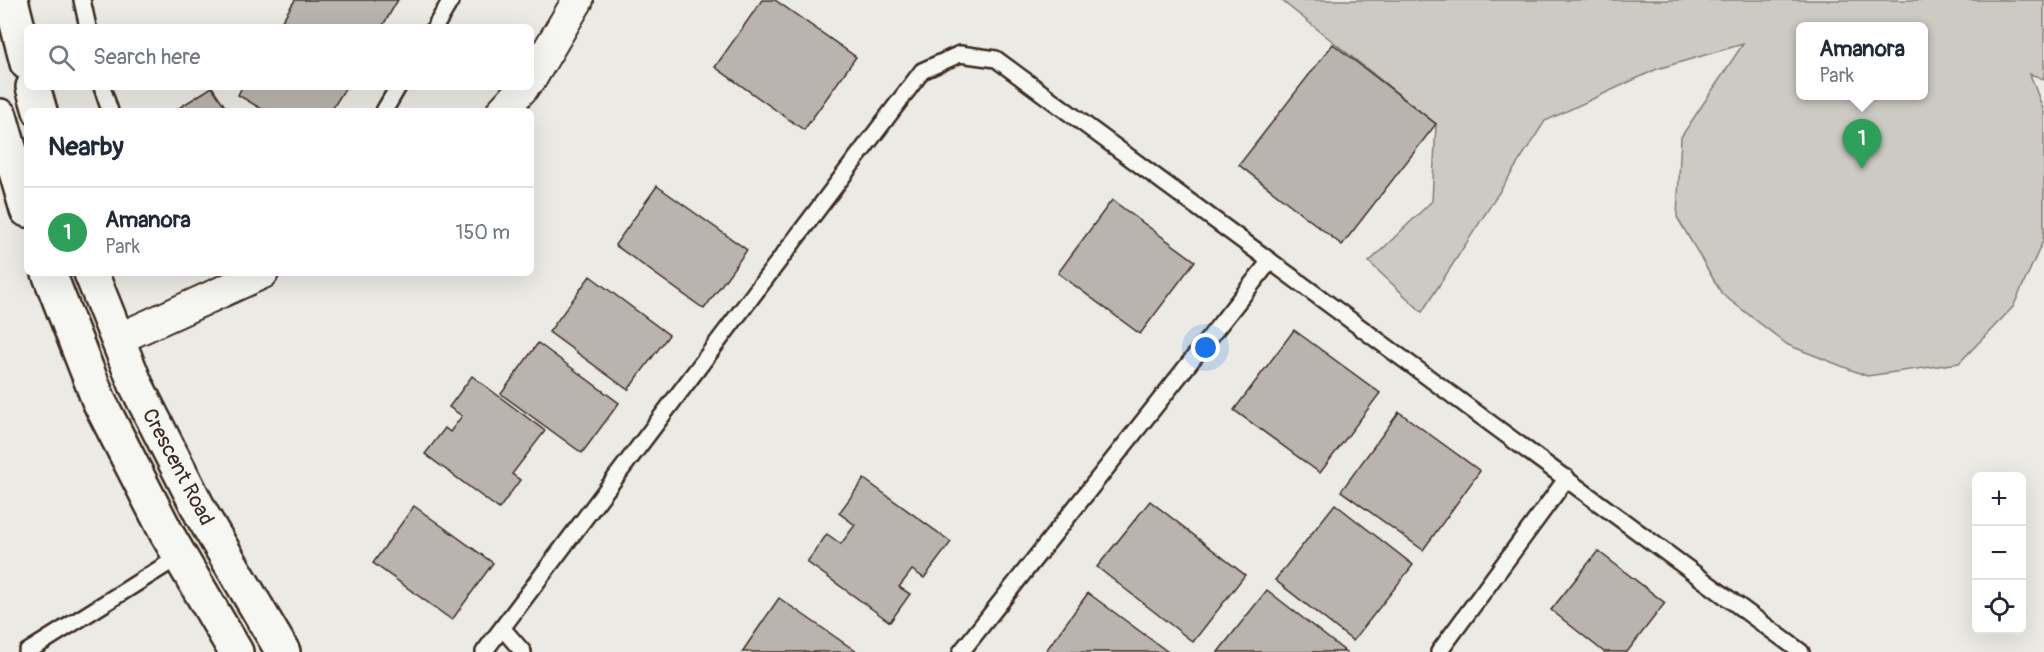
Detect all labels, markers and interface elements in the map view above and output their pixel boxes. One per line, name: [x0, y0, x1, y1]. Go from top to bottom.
popup: [1796, 22, 1928, 100]
search box: [24, 24, 534, 90]
text: Amanora: [1819, 35, 1905, 63]
icon: search: [45, 41, 78, 74]
text: Search here: [93, 43, 200, 71]
text: Park: [1819, 63, 1854, 88]
pin: 1: [1842, 120, 1882, 169]
text: Nearby: [48, 131, 124, 163]
text: Amanora: [105, 206, 191, 234]
text: 1: [64, 220, 71, 245]
text: 150 m: [456, 220, 510, 245]
text: Park: [105, 234, 140, 259]
your location: [1191, 333, 1220, 362]
street label: Crescent Road: [136, 404, 220, 530]
map controls: [1972, 472, 2026, 634]
button: +: [1972, 472, 2026, 526]
button: −: [1972, 526, 2026, 580]
button: locate: [1972, 580, 2026, 634]

